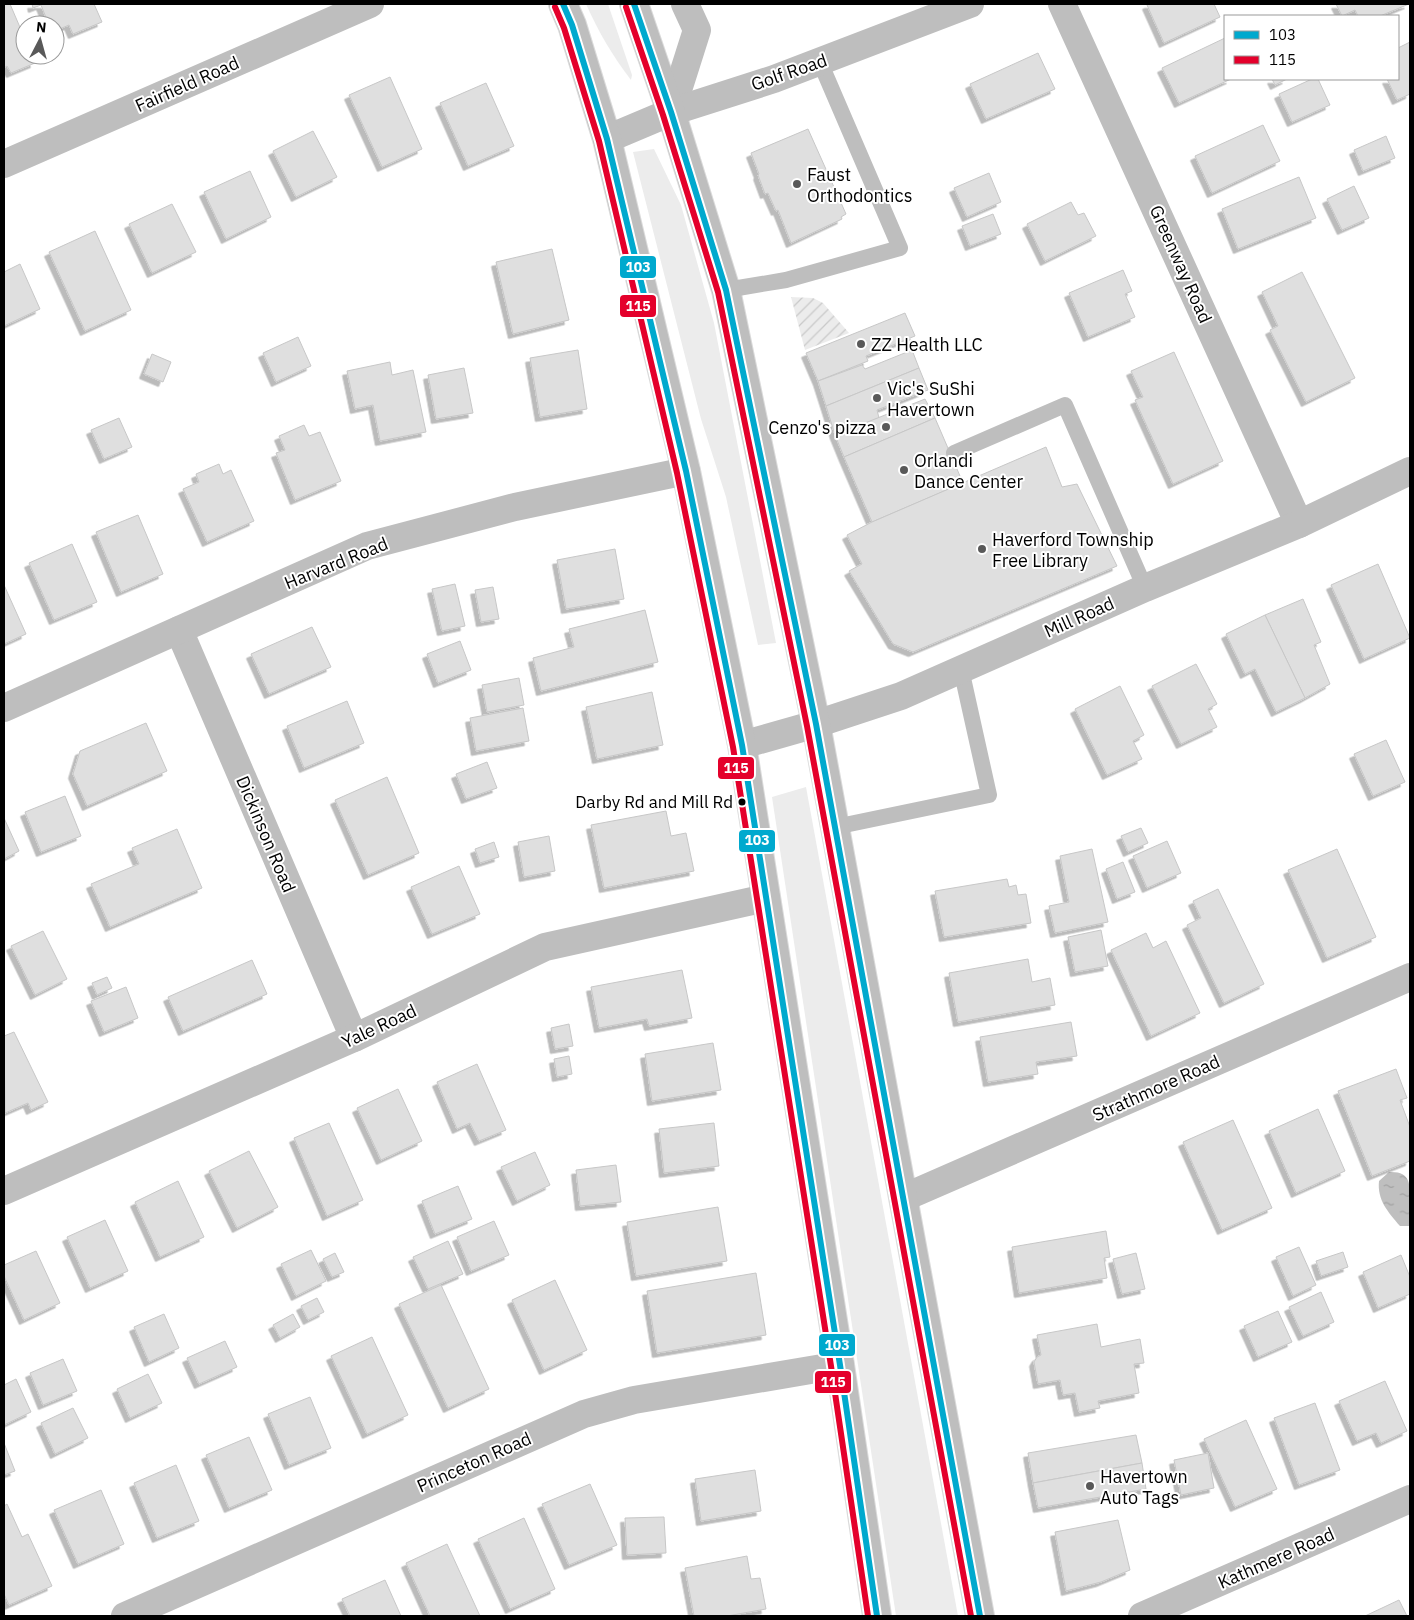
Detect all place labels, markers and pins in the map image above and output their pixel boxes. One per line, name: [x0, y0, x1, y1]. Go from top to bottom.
place label: Faust Orthodontics: [807, 163, 912, 207]
marker: Faust Orthodontics: [791, 178, 803, 190]
place label: ZZ Health LLC: [871, 333, 983, 356]
marker: ZZ Health LLC: [855, 338, 867, 350]
place label: Vic's SuShi Havertown: [887, 377, 975, 421]
marker: Vic's SuShi Havertown: [871, 392, 883, 404]
place label: Cenzo's pizza: [768, 416, 876, 439]
marker: Cenzo's pizza: [880, 421, 892, 433]
place label: Orlandi Dance Center: [914, 449, 1023, 493]
marker: Orlandi Dance Center: [898, 464, 910, 476]
place label: Haverford Township Free Library: [992, 528, 1154, 572]
marker: Haverford Township Free Library: [976, 543, 988, 555]
place label: Darby Rd and Mill Rd: [575, 791, 733, 813]
marker: Darby Rd and Mill Rd: [737, 797, 747, 807]
place label: Havertown Auto Tags: [1100, 1465, 1188, 1509]
marker: Havertown Auto Tags: [1084, 1480, 1096, 1492]

